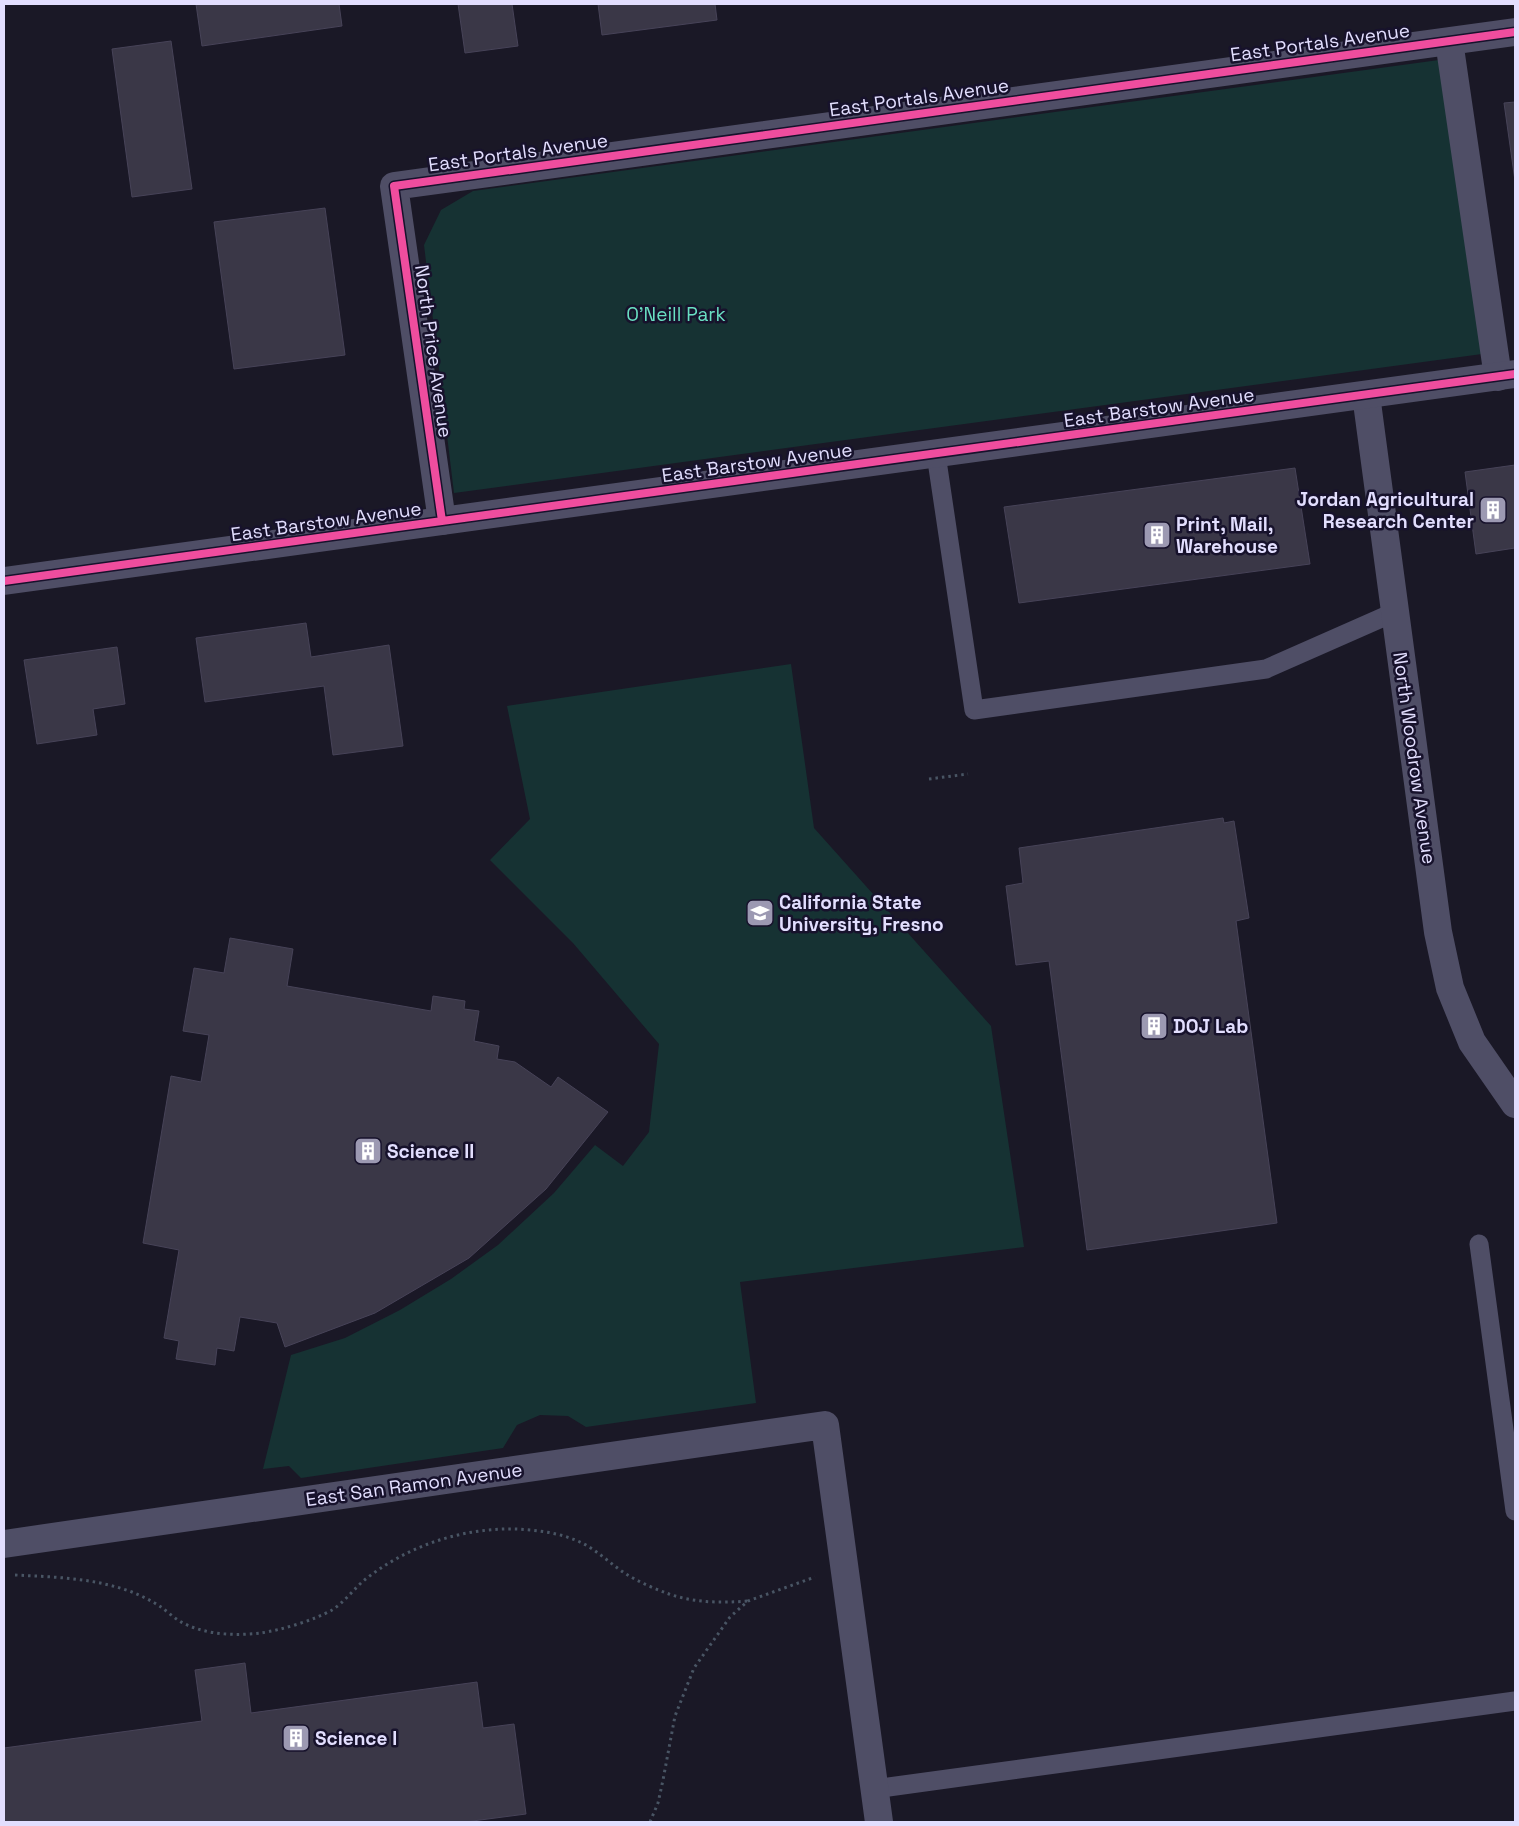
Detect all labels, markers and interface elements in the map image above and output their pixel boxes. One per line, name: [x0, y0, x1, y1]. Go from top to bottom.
street label: East Portals Avenue: [1229, 18, 1411, 67]
street label: East Portals Avenue: [828, 73, 1010, 122]
street label: East Portals Avenue: [427, 128, 609, 177]
street label: North Price Avenue: [409, 263, 458, 439]
park label: O'Neill Park: [626, 302, 726, 327]
street label: East Barstow Avenue: [1062, 382, 1256, 433]
street label: East Barstow Avenue: [660, 437, 854, 488]
place label: Jordan Agricultural Research Center: [1297, 487, 1474, 534]
building icon: Jordan Agricultural Research Center: [1478, 495, 1508, 525]
street label: East Barstow Avenue: [229, 496, 423, 547]
place label: Print, Mail, Warehouse: [1176, 512, 1278, 559]
building icon: Print, Mail, Warehouse: [1142, 520, 1172, 550]
street label: North Woodrow Avenue: [1387, 650, 1442, 866]
place label: California State University, Fresno: [779, 890, 944, 937]
school or university icon: California State University, Fresno: [745, 898, 775, 928]
building icon: DOJ Lab: [1139, 1011, 1169, 1041]
place label: DOJ Lab: [1173, 1014, 1248, 1039]
building icon: Science II: [353, 1136, 383, 1166]
place label: Science II: [387, 1139, 474, 1164]
street label: East San Ramon Avenue: [304, 1457, 524, 1512]
building icon: Science I: [281, 1723, 311, 1753]
place label: Science I: [315, 1726, 397, 1751]

